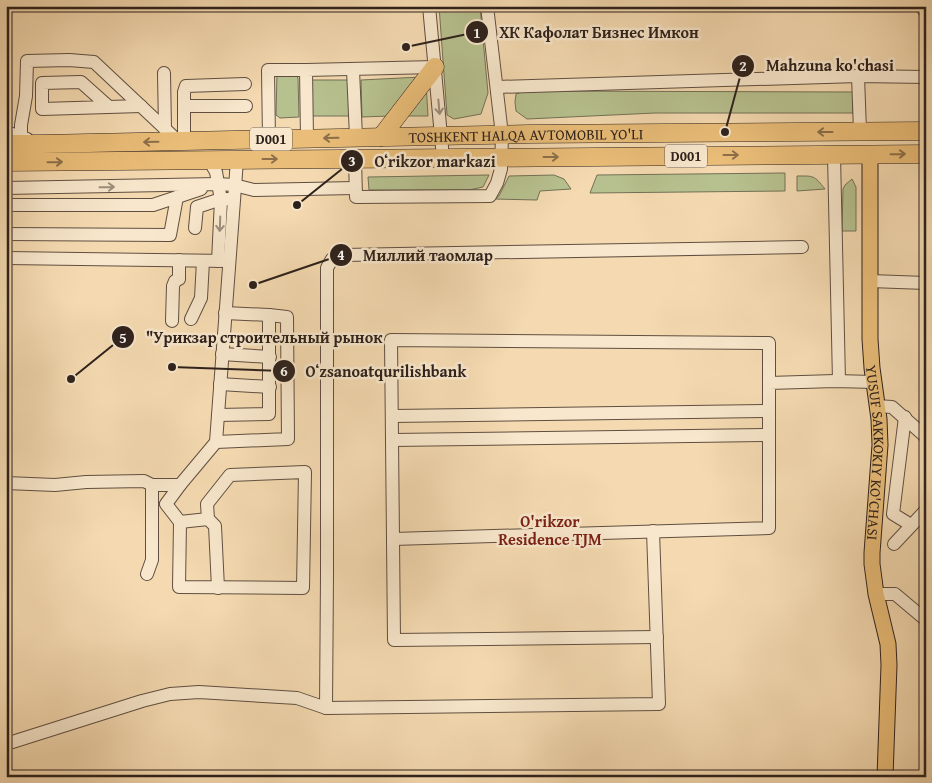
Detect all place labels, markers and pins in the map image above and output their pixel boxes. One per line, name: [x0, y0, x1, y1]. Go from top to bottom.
callout: ХК Кафолат Бизнес Имкон: [465, 17, 709, 48]
callout: Mahzuna ko'chasi: [731, 50, 903, 81]
callout: Oʻrikzor markazi: [339, 146, 505, 177]
callout: Миллий таомлар: [328, 240, 503, 271]
callout: "Урикзар строительный рынок: [111, 322, 392, 353]
callout: Oʻzsanoatqurilishbank: [271, 356, 477, 387]

